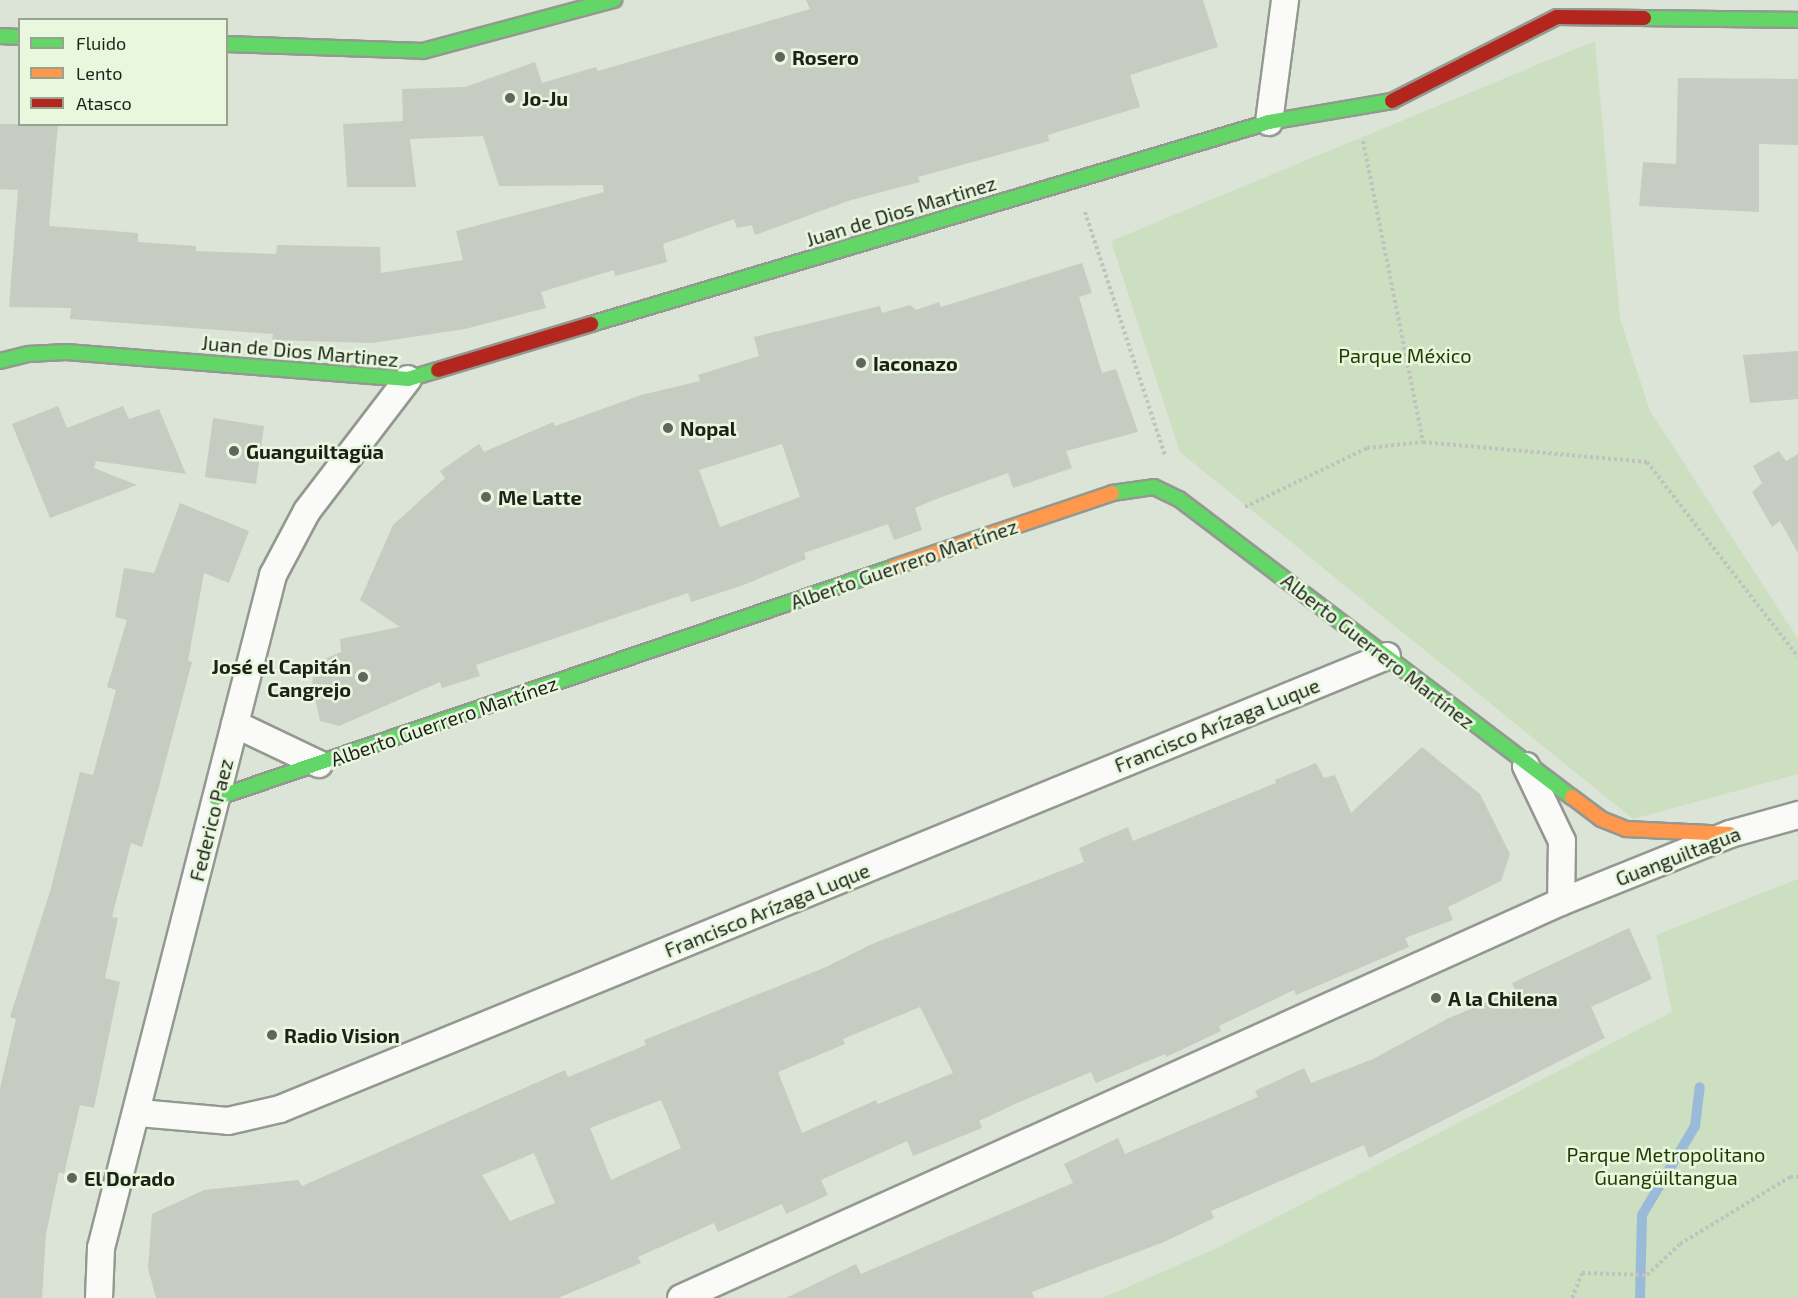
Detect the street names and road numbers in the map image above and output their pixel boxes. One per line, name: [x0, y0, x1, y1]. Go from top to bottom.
street label: Juan de Dios Martinez: [803, 171, 999, 251]
street label: Juan de Dios Martinez: [200, 330, 400, 372]
street label: Alberto Guerrero Martínez: [787, 514, 1021, 614]
street label: Alberto Guerrero Martínez: [1277, 568, 1479, 734]
street label: Alberto Guerrero Martínez: [327, 671, 561, 771]
street label: Francisco Arízaga Luque: [1111, 673, 1323, 777]
street label: Federico Paez: [184, 756, 238, 884]
street label: Guanguiltagua: [1612, 821, 1744, 891]
street label: Francisco Arízaga Luque: [661, 858, 873, 962]

